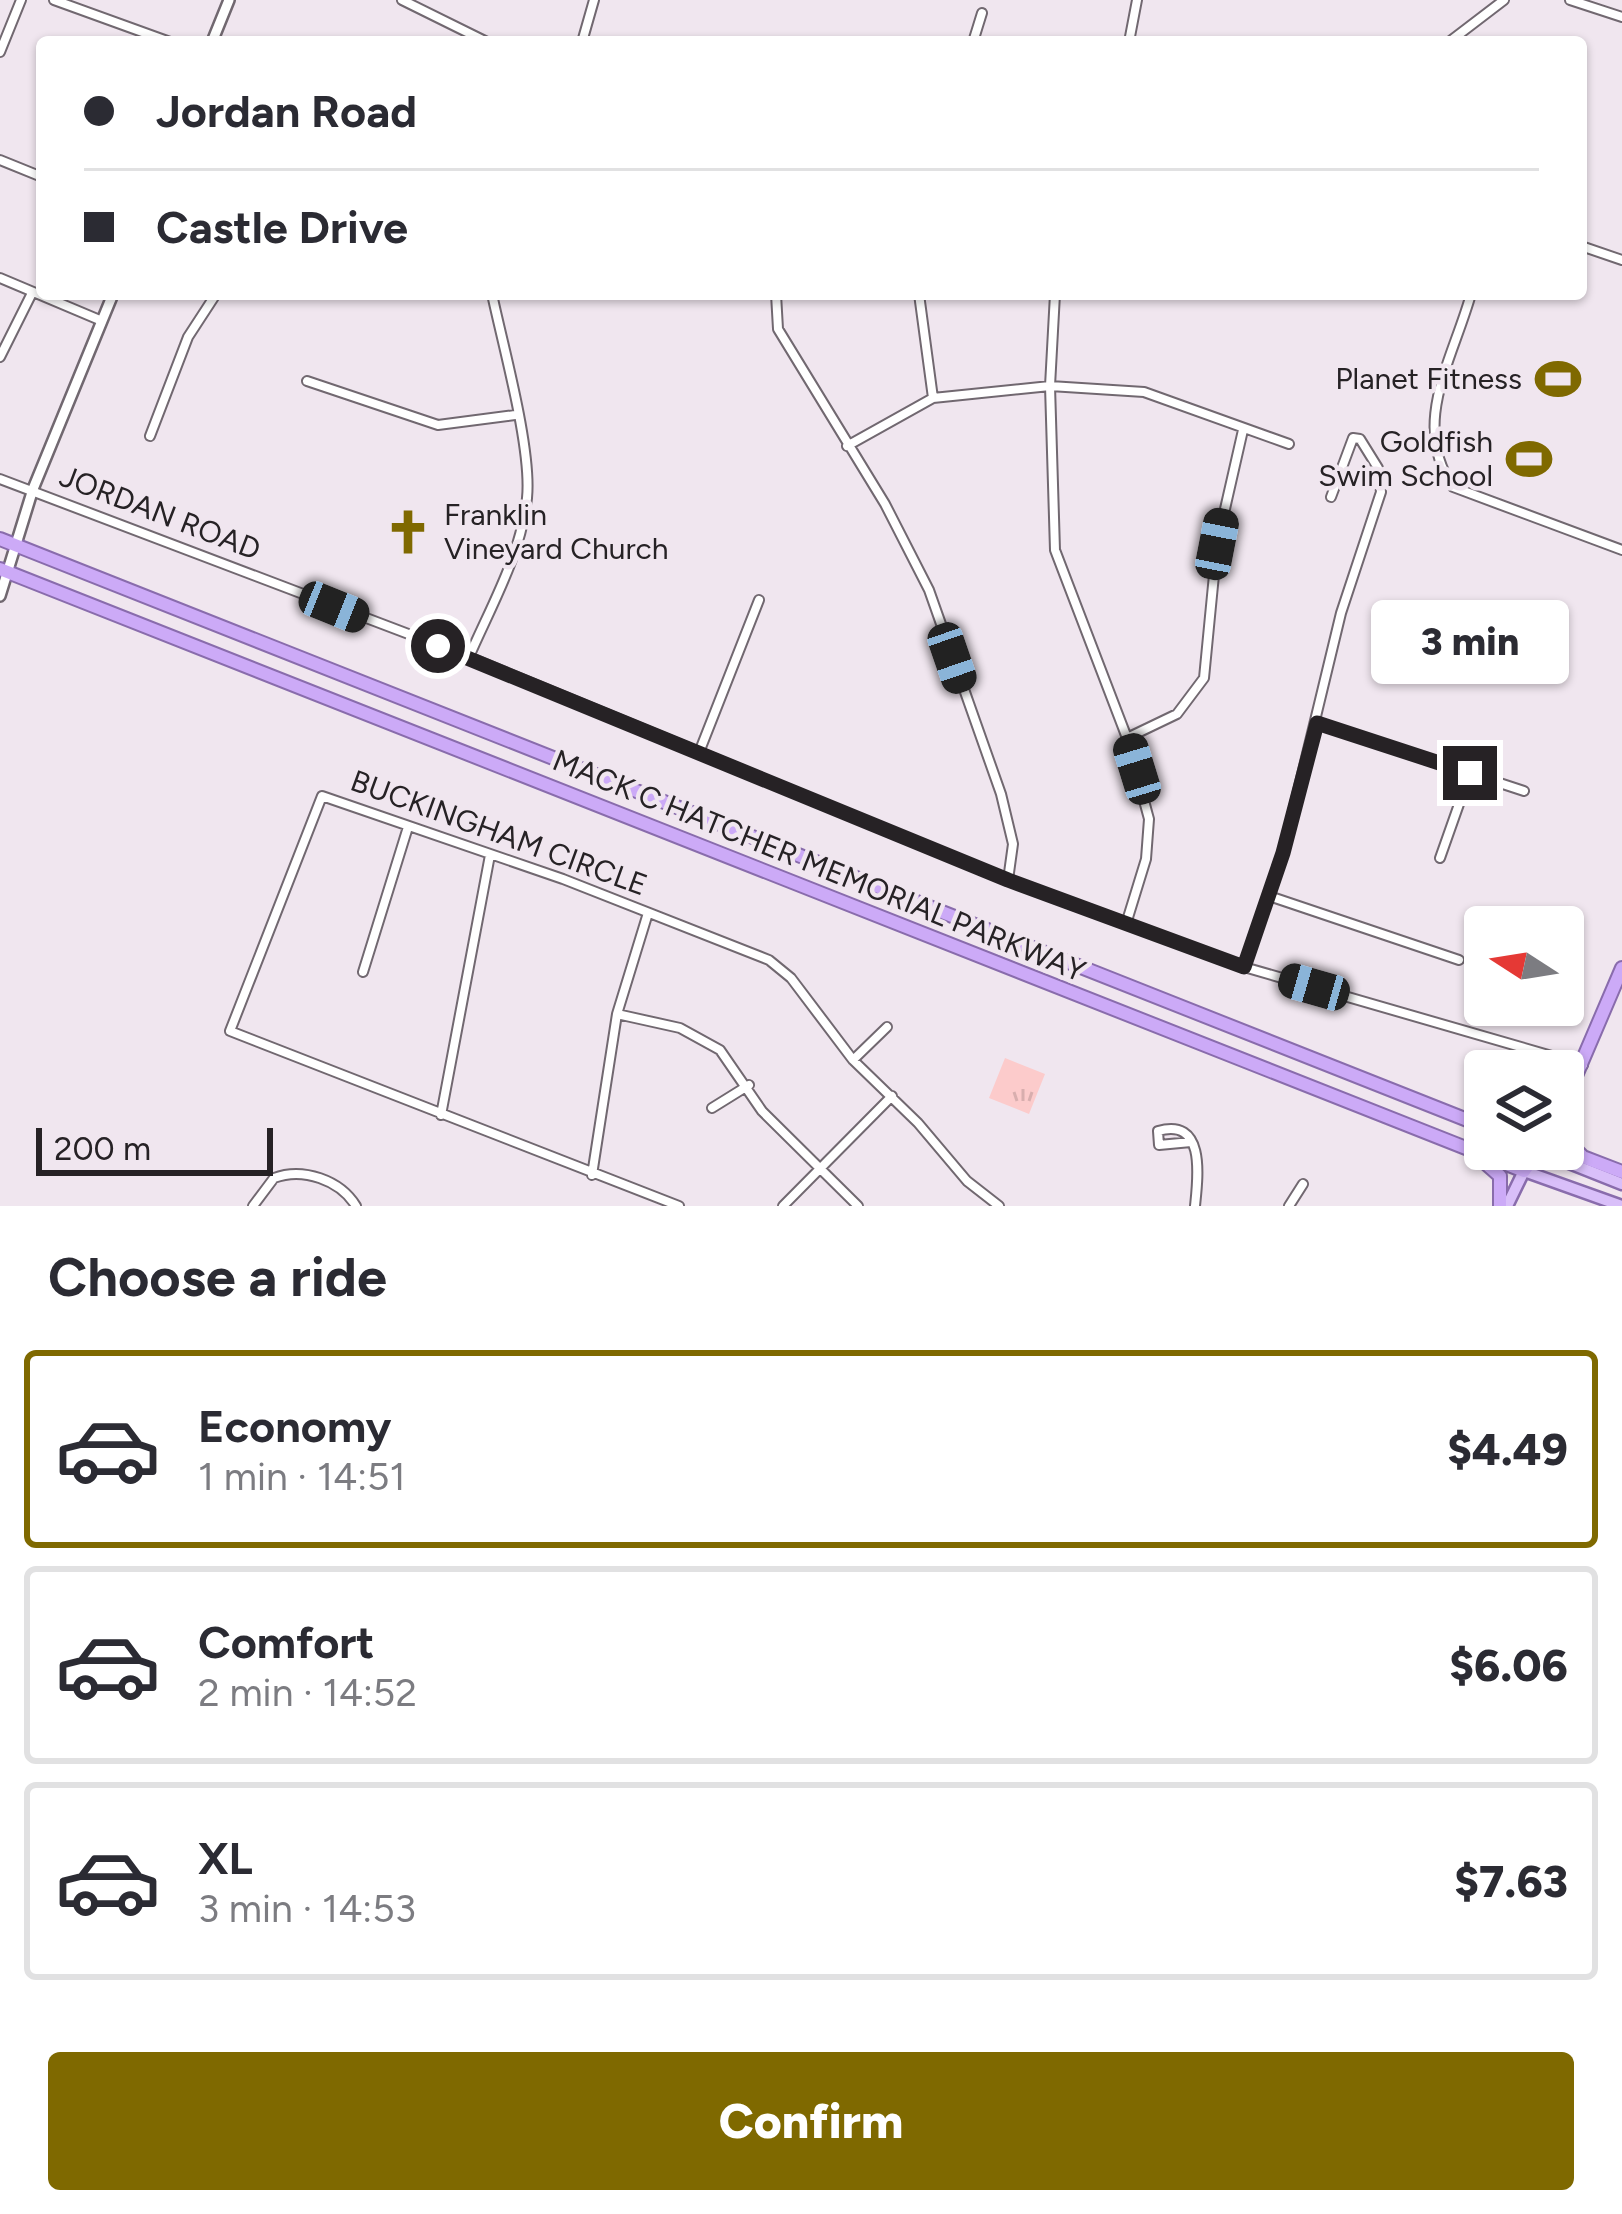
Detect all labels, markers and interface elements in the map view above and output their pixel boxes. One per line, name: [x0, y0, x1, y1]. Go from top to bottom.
text: Jordan Road: [156, 84, 417, 138]
text: Castle Drive: [156, 200, 408, 254]
sports icon: Planet Fitness: [1533, 354, 1583, 404]
place label: Planet Fitness: [1335, 360, 1522, 397]
place label: Goldfish Swim School: [1318, 423, 1493, 494]
sports icon: Goldfish Swim School: [1504, 434, 1554, 484]
street label: JORDAN ROAD: [55, 457, 266, 568]
place label: Franklin Vineyard Church: [444, 496, 669, 567]
car: [1192, 505, 1242, 583]
church icon: Franklin Vineyard Church: [383, 507, 433, 557]
car: [294, 577, 374, 637]
callout: 3 min: [1371, 599, 1569, 683]
car: [923, 618, 981, 698]
text: 3 min: [1421, 618, 1519, 665]
route start: [411, 619, 465, 673]
car: [1109, 729, 1165, 809]
street label: MACK C HATCHER MEMORIAL PARKWAY: [547, 741, 1091, 990]
route end: [1443, 746, 1497, 800]
street label: BUCKINGHAM CIRCLE: [346, 762, 652, 903]
north arrow: [1464, 906, 1584, 1026]
map controls: [1464, 906, 1584, 1170]
car: [1274, 960, 1354, 1014]
button: layers: [1464, 1050, 1584, 1170]
scale bar: [36, 1122, 273, 1175]
text: 200 m: [54, 1129, 151, 1168]
text: Choose a ride: [48, 1245, 387, 1310]
icon: car: [54, 1395, 162, 1503]
text: Economy: [198, 1399, 391, 1453]
text: $4.49: [1447, 1422, 1568, 1476]
text: 1 min · 14:51: [198, 1453, 406, 1500]
icon: car: [54, 1611, 162, 1719]
text: Comfort: [198, 1615, 374, 1669]
text: $6.06: [1449, 1638, 1568, 1692]
text: 2 min · 14:52: [198, 1669, 417, 1716]
icon: car: [54, 1827, 162, 1935]
text: XL: [198, 1831, 253, 1885]
text: $7.63: [1454, 1854, 1568, 1908]
text: 3 min · 14:53: [198, 1885, 416, 1932]
button: Confirm: [48, 2052, 1574, 2190]

